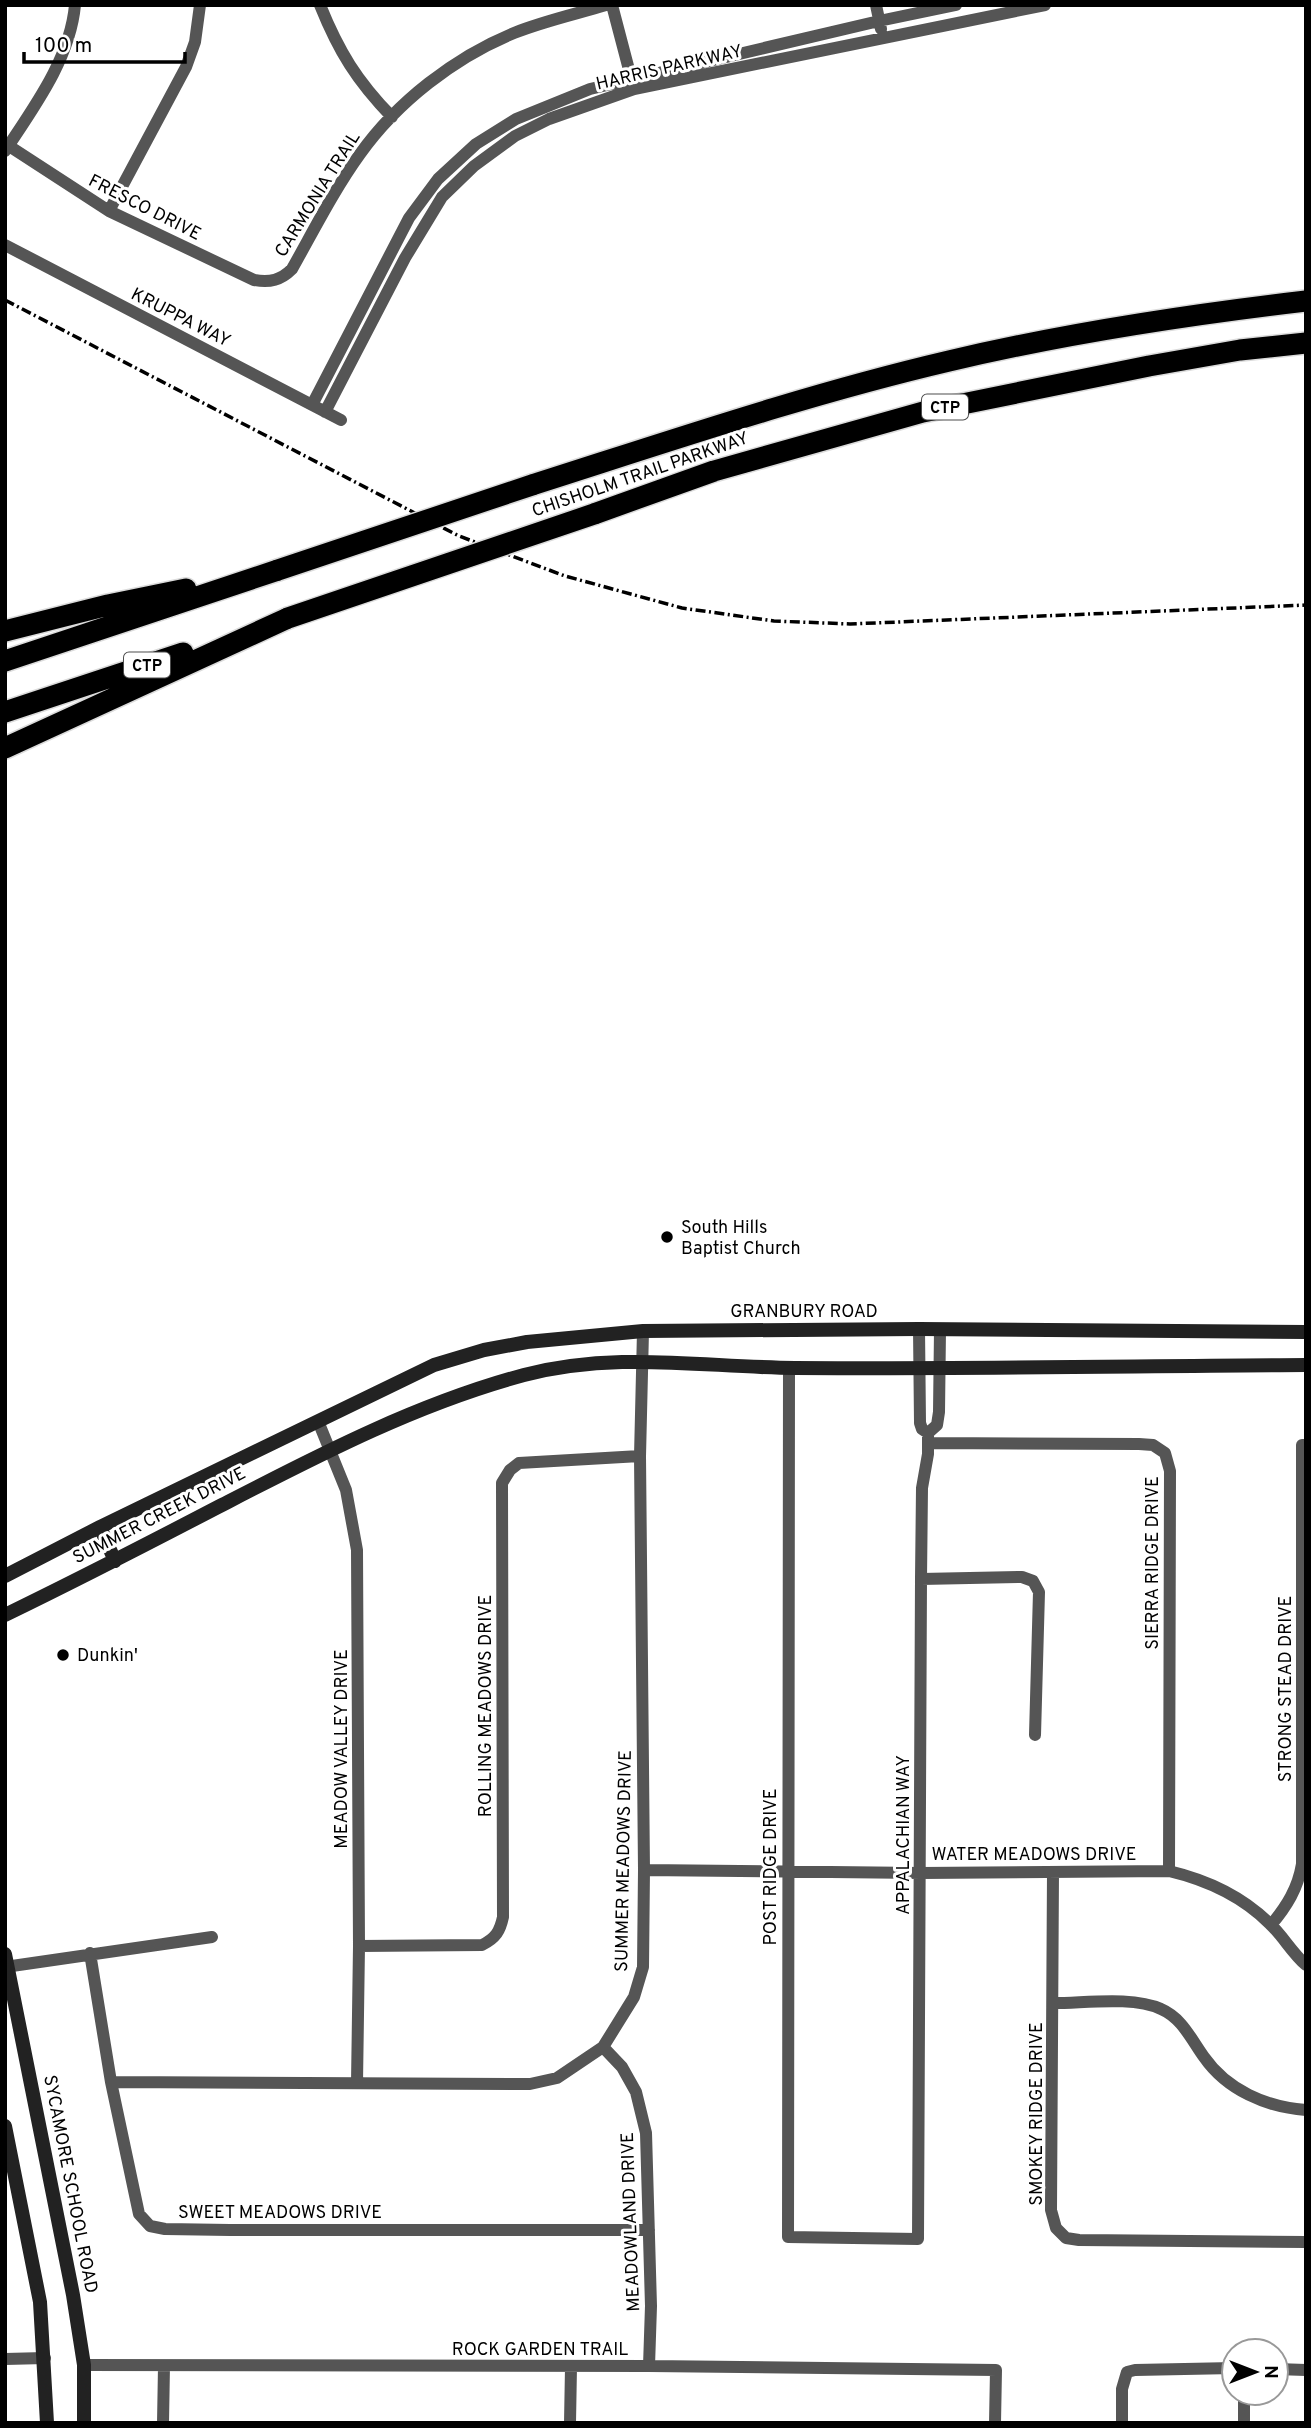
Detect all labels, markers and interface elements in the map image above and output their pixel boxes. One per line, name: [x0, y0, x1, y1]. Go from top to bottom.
scale bar: [24, 21, 186, 65]
text: 100 m: [35, 33, 92, 60]
street label: HARRIS PARKWAY: [594, 40, 745, 96]
street label: CARMONIA TRAIL: [270, 128, 366, 262]
street label: FRESCO DRIVE: [84, 170, 205, 247]
street label: KRUPPA WAY: [127, 283, 234, 353]
road number: CTP: [922, 394, 968, 420]
street label: CHISHOLM TRAIL PARKWAY: [529, 427, 752, 523]
road number: CTP: [124, 652, 170, 678]
place label: South Hills Baptist Church: [681, 1217, 801, 1261]
marker: South Hills Baptist Church: [659, 1229, 675, 1245]
street label: GRANBURY ROAD: [730, 1301, 878, 1324]
street label: SUMMER CREEK DRIVE: [69, 1463, 250, 1570]
street label: SIERRA RIDGE DRIVE: [1142, 1476, 1165, 1650]
street label: ROLLING MEADOWS DRIVE: [475, 1595, 498, 1817]
street label: STRONG STEAD DRIVE: [1275, 1596, 1298, 1782]
place label: Dunkin': [77, 1645, 138, 1668]
marker: Dunkin': [55, 1647, 71, 1663]
street label: MEADOW VALLEY DRIVE: [331, 1649, 354, 1849]
street label: SUMMER MEADOWS DRIVE: [611, 1750, 638, 1972]
street label: APPALACHIAN WAY: [893, 1755, 916, 1915]
street label: POST RIDGE DRIVE: [760, 1789, 783, 1945]
street label: WATER MEADOWS DRIVE: [932, 1844, 1136, 1867]
street label: SMOKEY RIDGE DRIVE: [1026, 2022, 1049, 2206]
street label: SYCAMORE SCHOOL ROAD: [37, 2073, 102, 2295]
street label: MEADOWLAND DRIVE: [617, 2132, 646, 2312]
street label: SWEET MEADOWS DRIVE: [178, 2202, 382, 2225]
north arrow: [1220, 2337, 1290, 2407]
street label: ROCK GARDEN TRAIL: [452, 2339, 628, 2362]
text: N: [1258, 2365, 1282, 2379]

